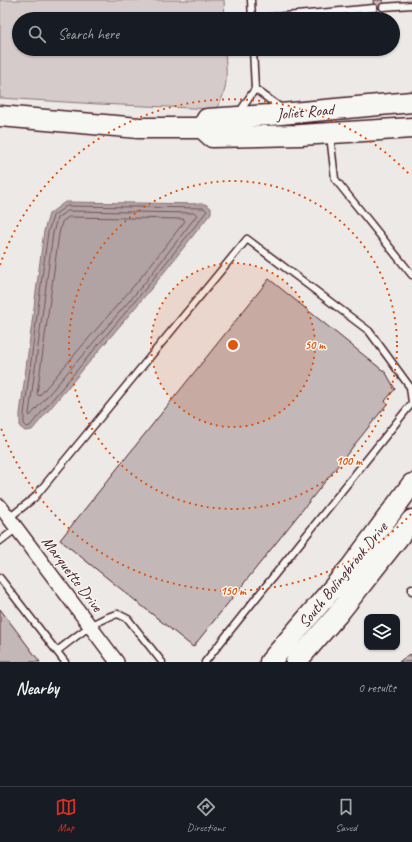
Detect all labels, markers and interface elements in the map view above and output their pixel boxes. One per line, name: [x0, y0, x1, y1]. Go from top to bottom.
search box: [12, 12, 400, 56]
icon: search: [26, 23, 48, 45]
text: Search here: [58, 25, 119, 44]
street label: Joliet Road: [275, 99, 337, 125]
text: 50 m: [305, 337, 326, 353]
centre of rings: [226, 338, 240, 352]
text: 100 m: [336, 453, 363, 469]
street label: South Bolingbrook Drive: [294, 517, 393, 632]
street label: Marquette Drive: [37, 532, 108, 617]
text: 150 m: [220, 583, 247, 599]
map controls: [364, 614, 400, 650]
button: layers: [364, 614, 400, 650]
text: Nearby: [16, 678, 59, 699]
text: 0 results: [358, 680, 396, 696]
tab: Map: [55, 796, 77, 834]
tab: Directions: [187, 796, 225, 834]
tab: Saved: [335, 796, 357, 834]

